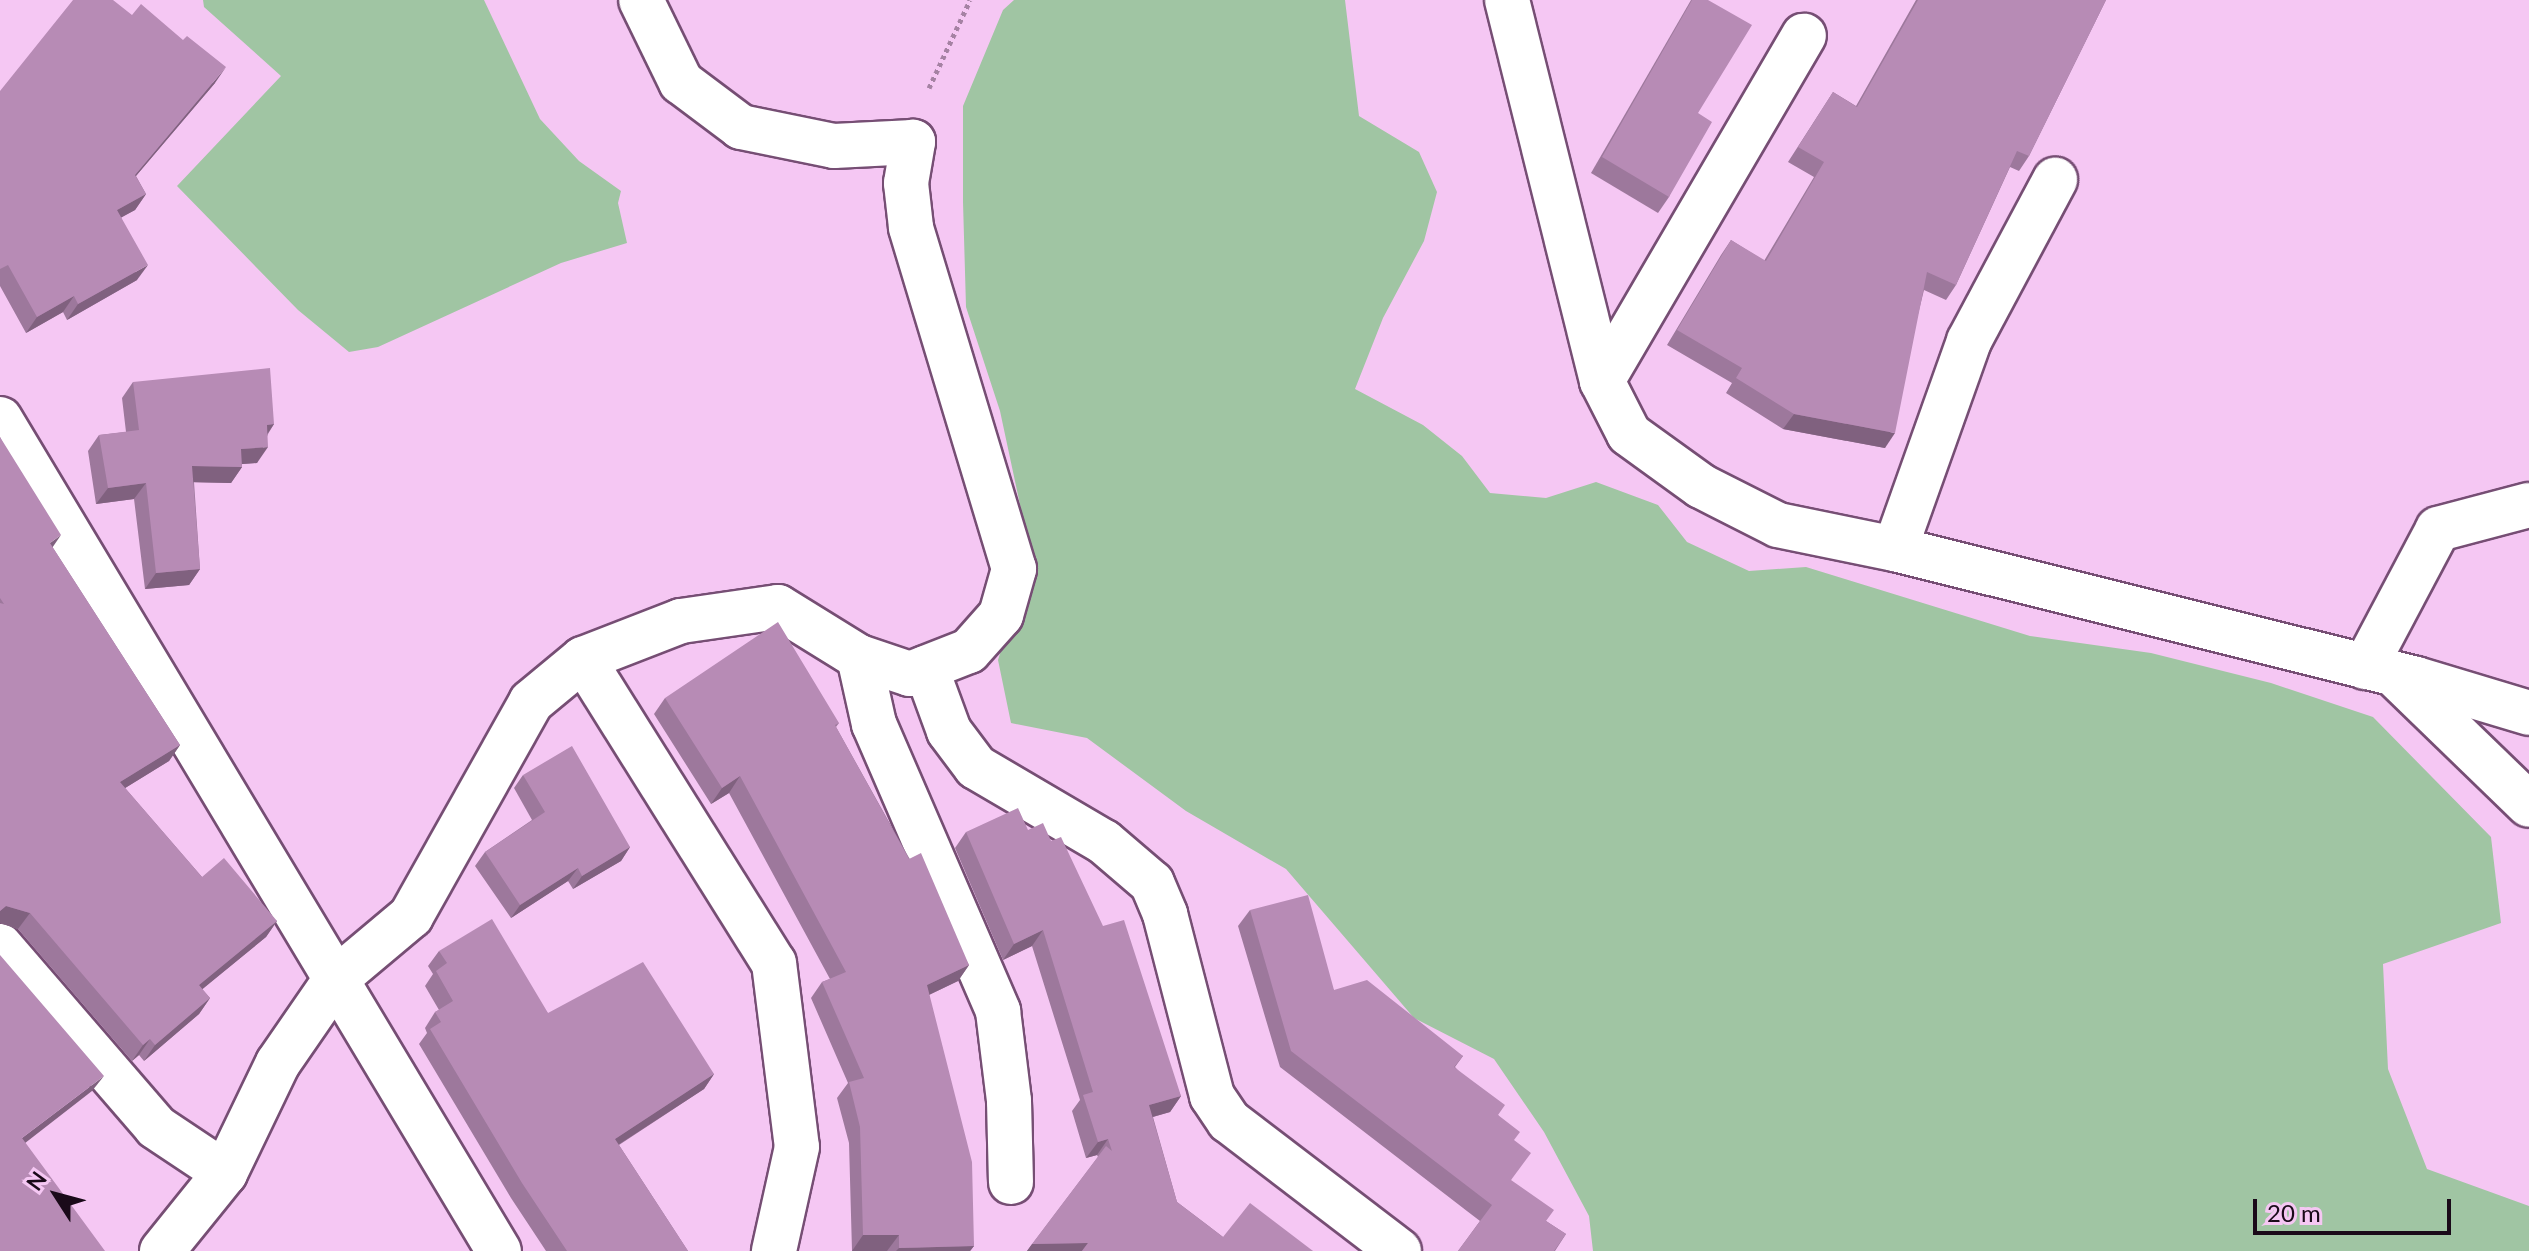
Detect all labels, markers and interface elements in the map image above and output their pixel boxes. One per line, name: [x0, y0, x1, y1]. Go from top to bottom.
north arrow: [16, 1155, 96, 1235]
text: N: [20, 1166, 52, 1195]
scale bar: [2257, 1183, 2455, 1233]
text: 20 m: [2267, 1198, 2321, 1227]

